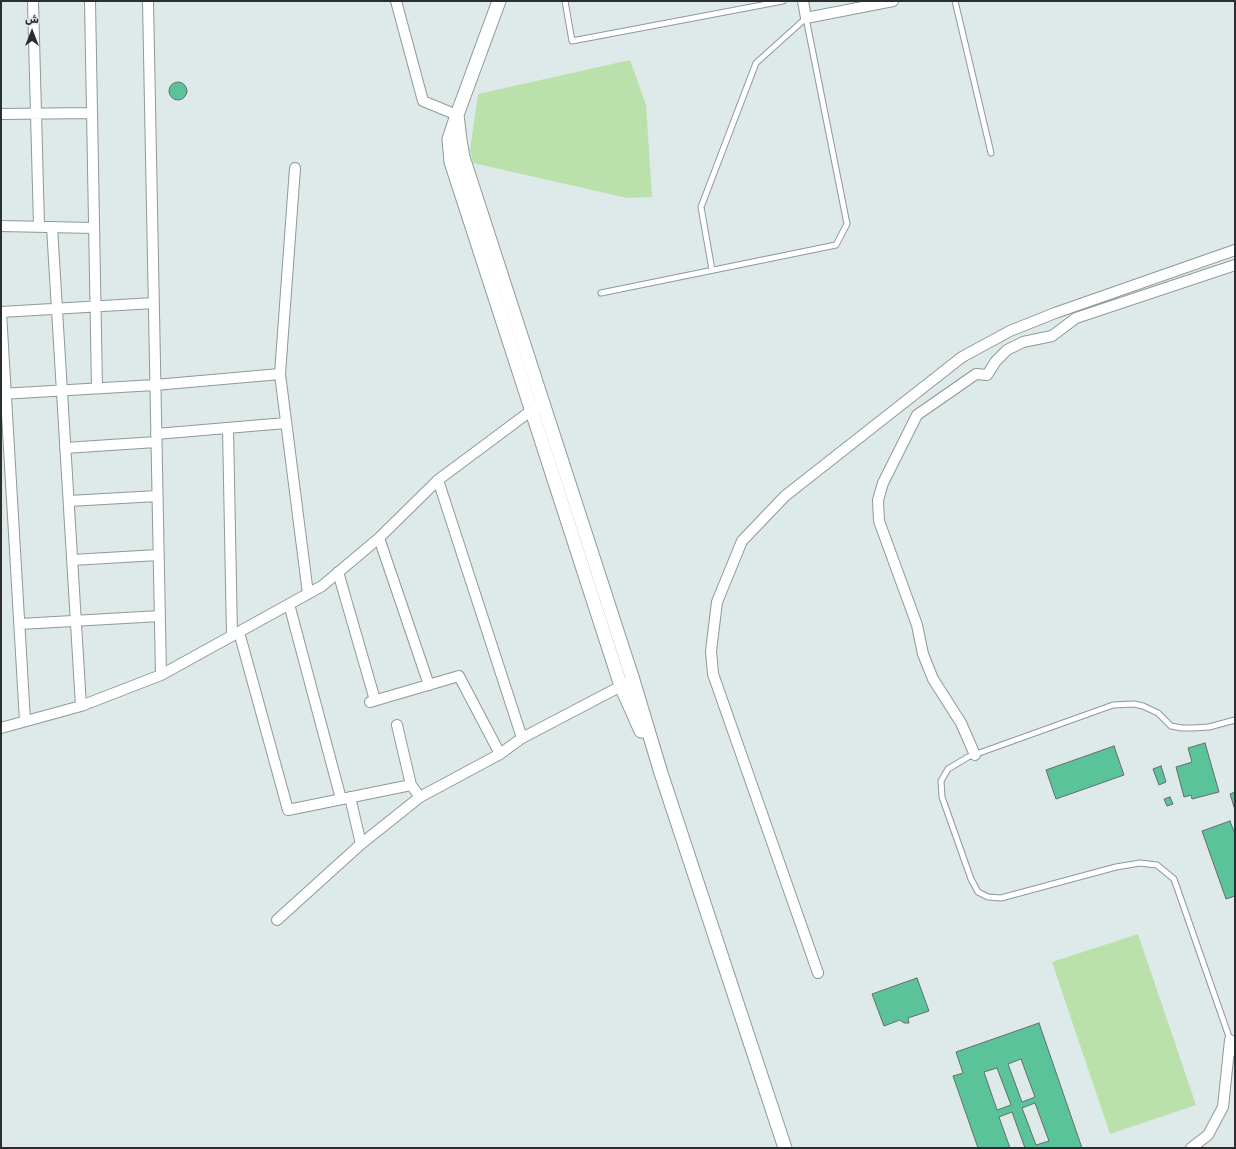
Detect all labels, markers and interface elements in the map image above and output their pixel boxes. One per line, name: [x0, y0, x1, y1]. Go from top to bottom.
north arrow: [12, 12, 52, 52]
text: ش: [25, 13, 39, 26]

